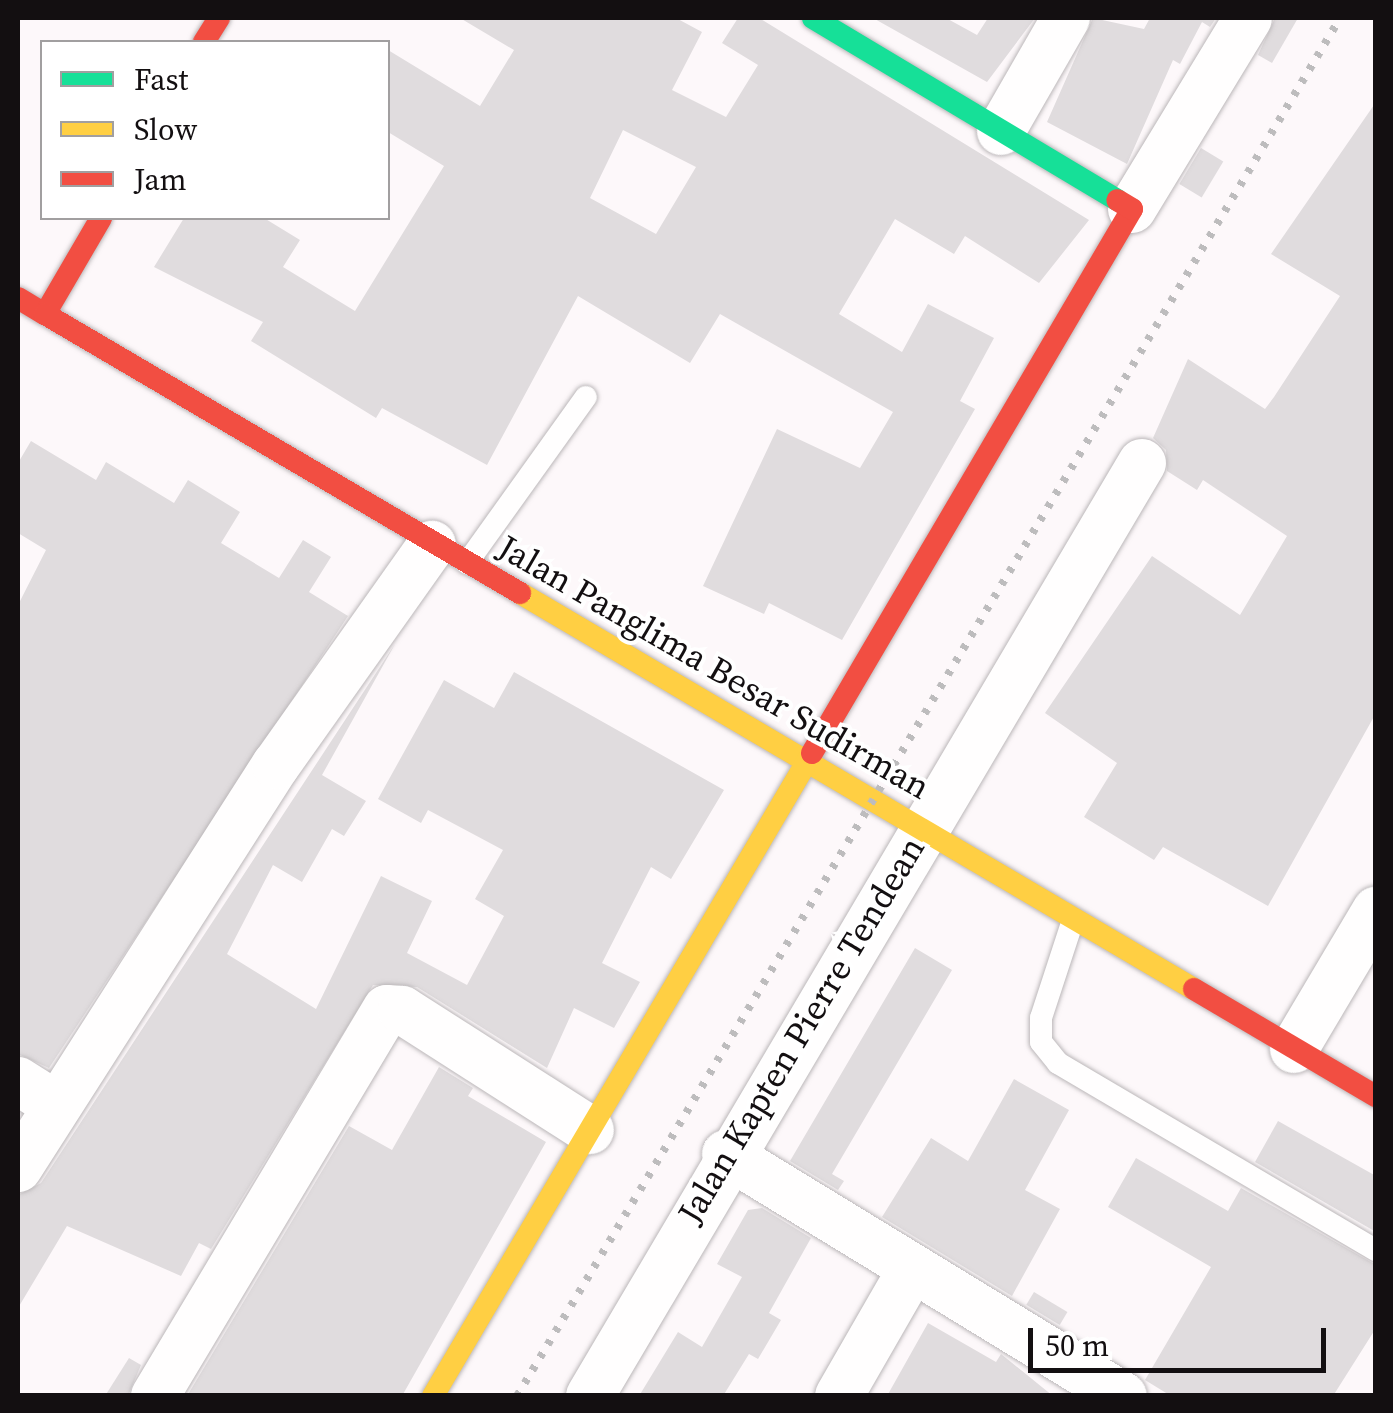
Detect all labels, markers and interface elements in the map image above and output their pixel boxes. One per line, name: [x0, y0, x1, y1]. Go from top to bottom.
legend: [40, 40, 390, 220]
text: Fast: [134, 59, 188, 100]
text: Slow: [134, 109, 197, 150]
text: Jam: [134, 159, 187, 200]
street label: Jalan Panglima Besar Sudirman: [491, 526, 937, 808]
street label: Jalan Kapten Pierre Tendean: [669, 829, 933, 1231]
scale bar: [1033, 1308, 1330, 1370]
text: 50 m: [1045, 1325, 1109, 1366]

